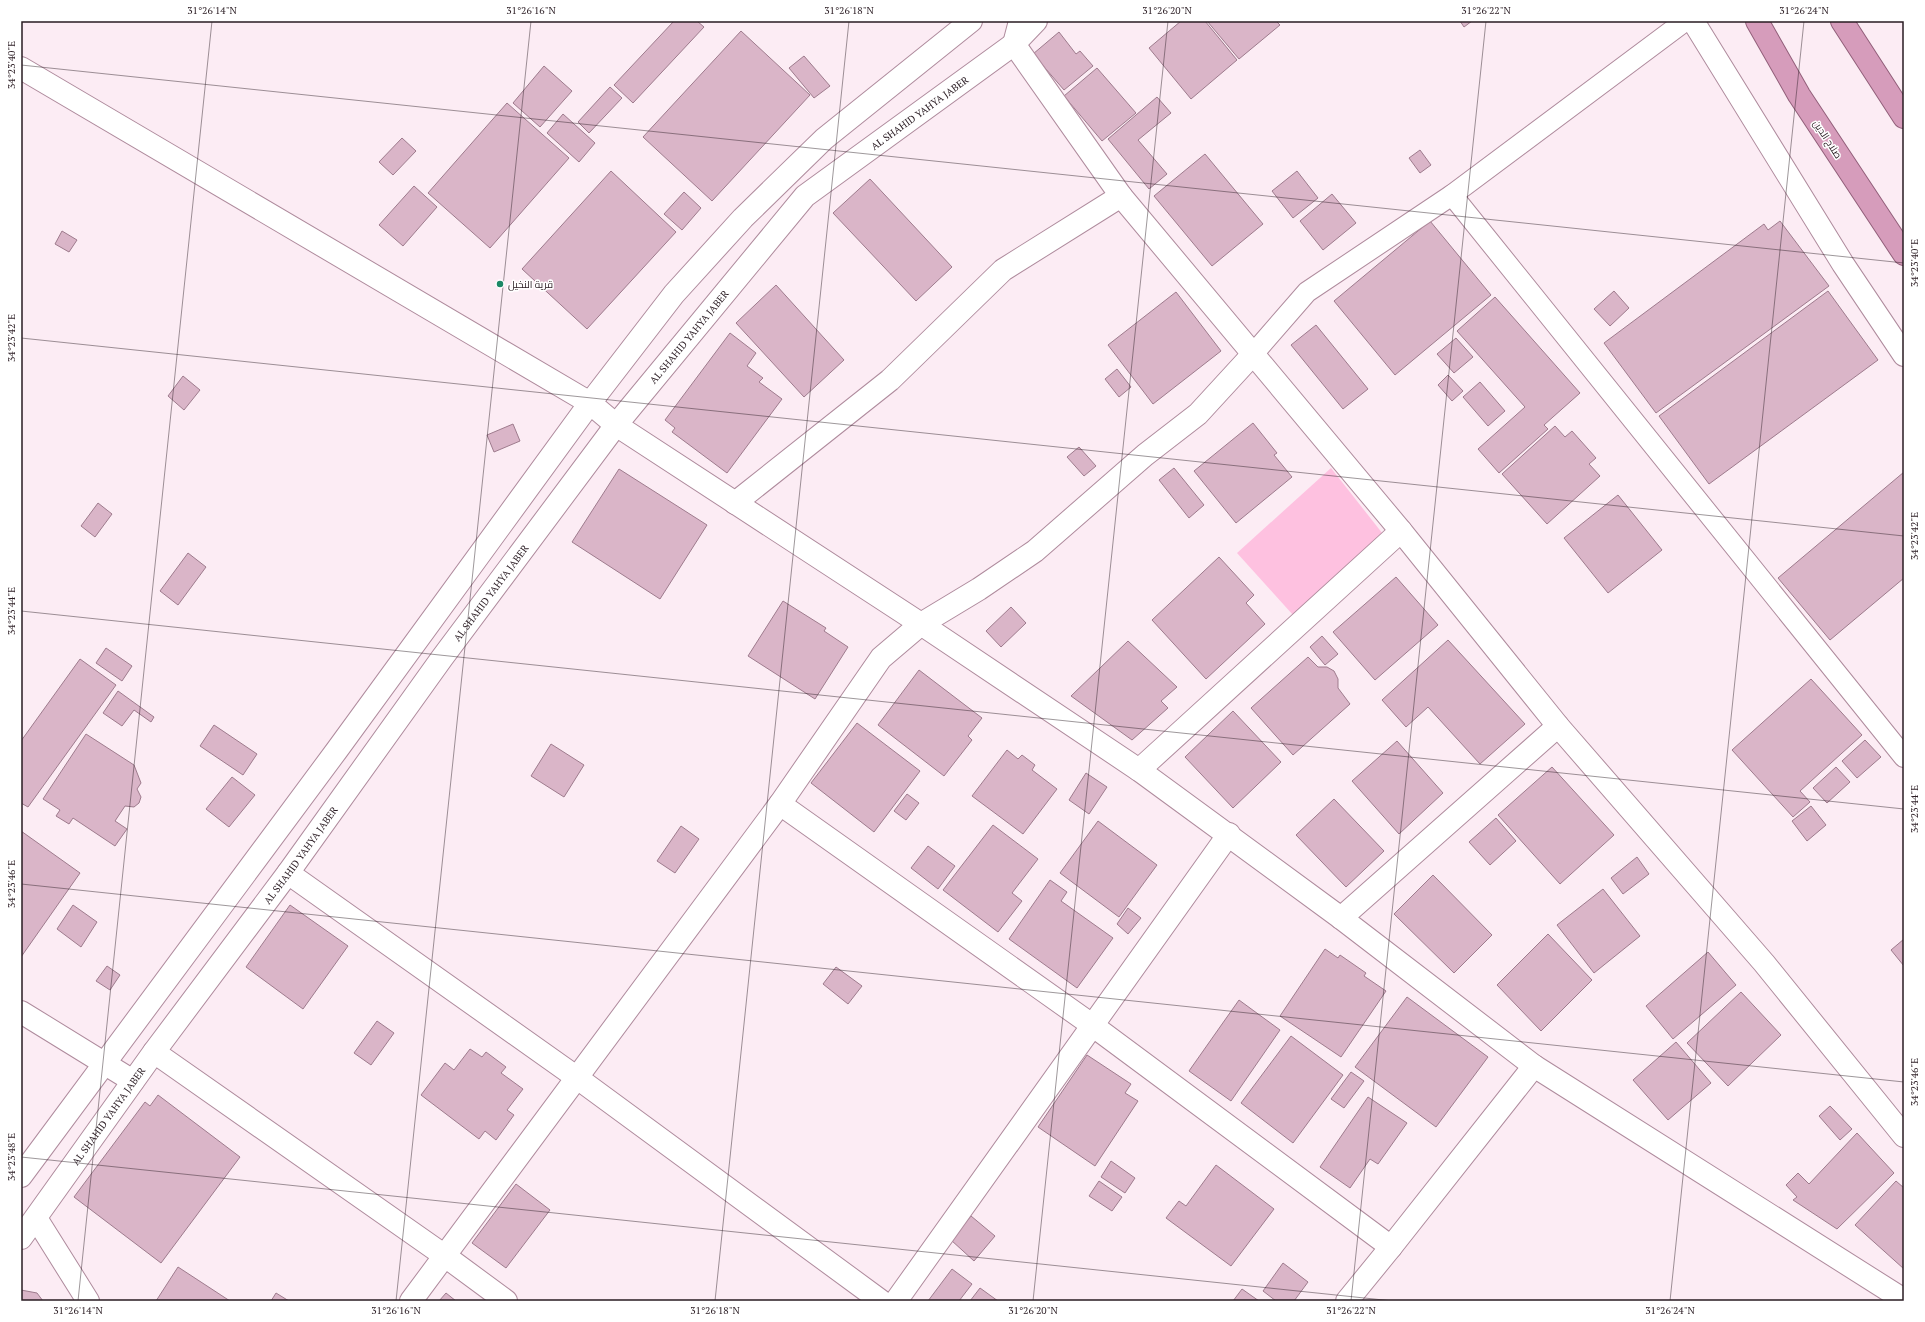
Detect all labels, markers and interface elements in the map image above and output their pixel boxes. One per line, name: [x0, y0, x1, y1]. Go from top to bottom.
text: 31°26'14"N: [187, 4, 237, 17]
text: 31°26'16"N: [506, 4, 556, 17]
text: 31°26'18"N: [824, 4, 874, 17]
text: 31°26'20"N: [1142, 4, 1192, 17]
text: 31°26'22"N: [1461, 4, 1511, 17]
text: 31°26'24"N: [1779, 4, 1829, 17]
text: 34°23'40"E: [5, 41, 18, 89]
street label: AL SHAHID YAHYA JABER: [868, 73, 972, 153]
street label: صلاح الدين: [1810, 117, 1845, 161]
text: 34°23'40"E: [1908, 239, 1921, 287]
place label: قرية النخيل: [508, 278, 553, 291]
marker: قرية النخيل: [495, 279, 505, 289]
street label: AL SHAHID YAHYA JABER: [647, 287, 732, 386]
text: 34°23'42"E: [5, 314, 18, 362]
text: 34°23'42"E: [1908, 512, 1921, 560]
street label: AL SHAHID YAHYA JABER: [451, 542, 532, 644]
text: 34°23'44"E: [5, 587, 18, 635]
text: 34°23'44"E: [1908, 785, 1921, 833]
street label: AL SHAHID YAHYA JABER: [261, 804, 341, 907]
text: 34°23'46"E: [5, 860, 18, 908]
text: 34°23'46"E: [1908, 1058, 1921, 1106]
street label: AL SHAHID YAHYA JABER: [69, 1064, 148, 1168]
text: 34°23'48"E: [5, 1133, 18, 1181]
text: 31°26'14"N: [53, 1304, 103, 1317]
text: 31°26'16"N: [371, 1304, 421, 1317]
text: 31°26'18"N: [690, 1304, 740, 1317]
text: 31°26'20"N: [1008, 1304, 1058, 1317]
text: 31°26'22"N: [1326, 1304, 1376, 1317]
text: 31°26'24"N: [1645, 1304, 1695, 1317]

